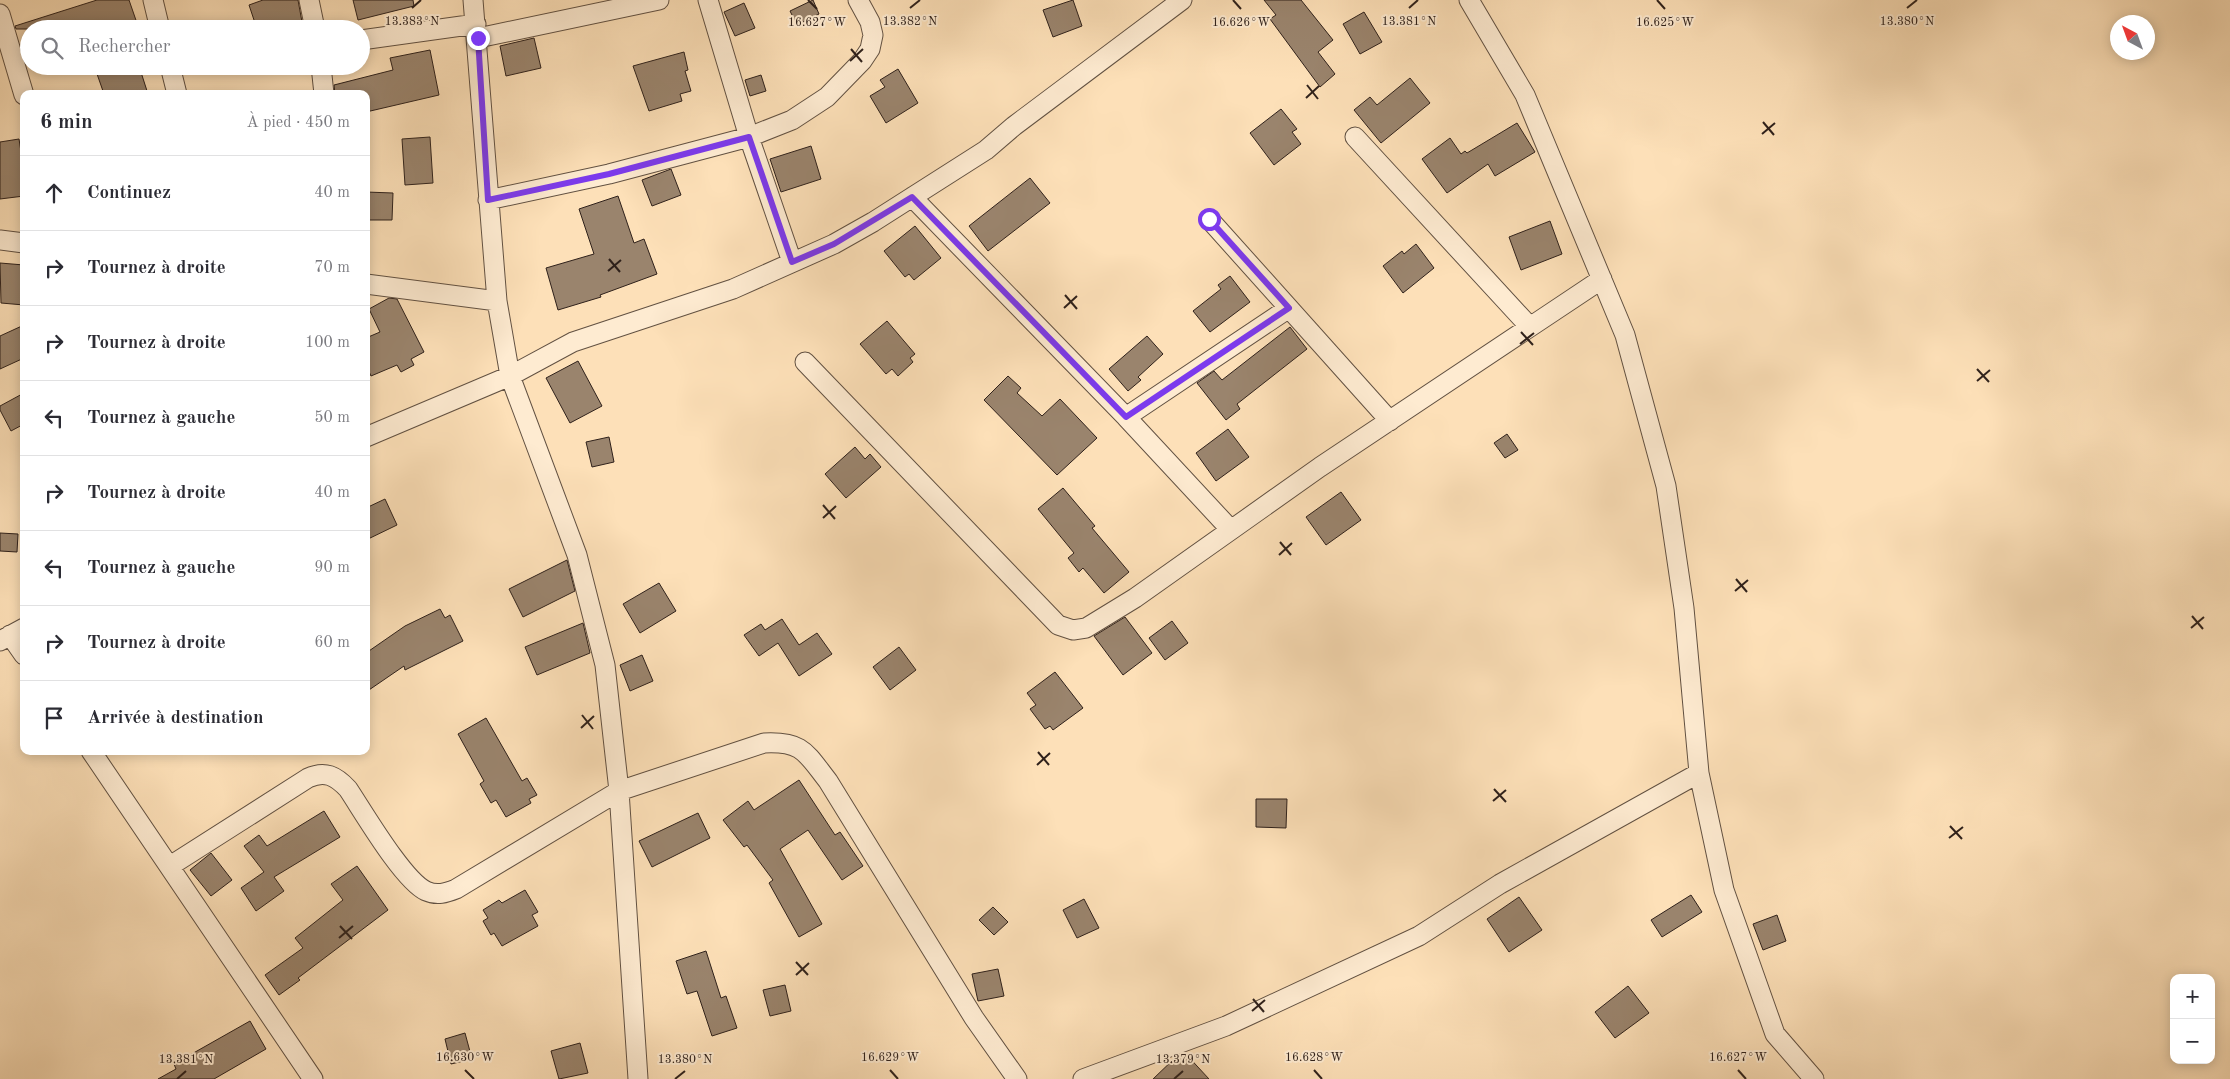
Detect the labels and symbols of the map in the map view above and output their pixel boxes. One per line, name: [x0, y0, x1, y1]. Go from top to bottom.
north arrow: [2110, 15, 2155, 60]
text: 13.383°N: [385, 16, 439, 28]
text: 13.382°N: [883, 16, 937, 28]
text: 13.381°N: [1382, 16, 1436, 28]
text: 16.625°W: [1636, 16, 1694, 29]
text: 13.380°N: [1880, 16, 1934, 28]
text: 16.627°W: [788, 17, 846, 29]
text: 16.626°W: [1212, 17, 1270, 29]
route end: [467, 27, 490, 50]
route start: [1198, 208, 1221, 231]
text: 16.630°W: [436, 1052, 494, 1064]
text: 16.629°W: [861, 1052, 919, 1064]
text: 16.628°W: [1285, 1052, 1343, 1064]
text: 16.627°W: [1709, 1052, 1767, 1064]
text: 13.381°N: [159, 1054, 213, 1066]
text: 13.380°N: [658, 1054, 712, 1066]
text: 13.379°N: [1156, 1054, 1210, 1066]

